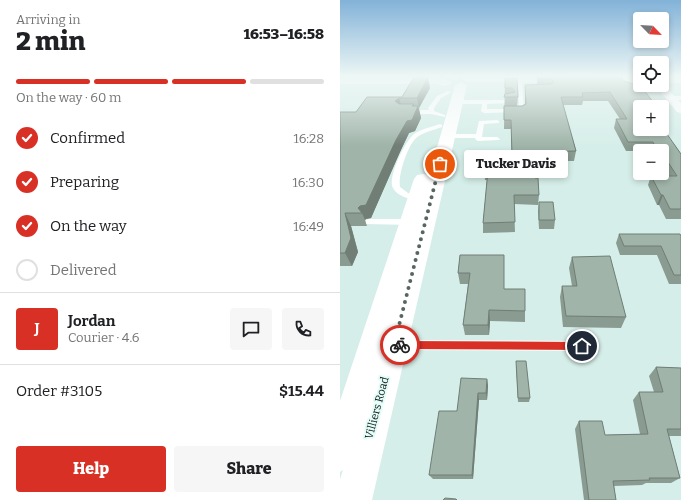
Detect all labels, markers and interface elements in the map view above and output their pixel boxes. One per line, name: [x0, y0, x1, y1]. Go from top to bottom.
text: Arriving in: [16, 12, 81, 27]
north arrow: [633, 12, 669, 48]
map controls: [633, 12, 669, 180]
text: 16:53–16:58: [243, 25, 324, 43]
text: 2 min: [16, 26, 86, 57]
button: locate: [633, 56, 669, 92]
text: On the way · 60 m: [16, 90, 121, 105]
button: +: [633, 100, 669, 136]
icon: check: [16, 127, 38, 149]
text: Confirmed: [50, 129, 125, 147]
text: 16:28: [293, 131, 324, 146]
button: −: [633, 144, 669, 180]
pin: [423, 147, 457, 181]
callout: Tucker Davis: [464, 150, 568, 178]
icon: bag: [429, 153, 451, 175]
text: Tucker Davis: [476, 156, 556, 171]
icon: check: [16, 171, 38, 193]
text: Preparing: [50, 173, 119, 191]
text: 16:30: [293, 175, 324, 190]
icon: check: [16, 215, 38, 237]
text: On the way: [50, 217, 127, 235]
text: 16:49: [293, 219, 324, 234]
text: Delivered: [50, 261, 117, 279]
button: chat: [230, 308, 272, 350]
button: phone: [282, 308, 324, 350]
text: Jordan: [68, 312, 115, 330]
text: J: [34, 320, 40, 338]
courier: [380, 325, 420, 365]
pin: [565, 329, 599, 363]
text: Courier · 4.6: [68, 330, 140, 345]
icon: bike: [389, 334, 411, 356]
icon: home: [571, 335, 593, 357]
street label: Villiers Road: [362, 375, 392, 441]
text: Order #3105: [16, 382, 102, 400]
text: $15.44: [279, 382, 324, 400]
button: Help: [16, 446, 166, 492]
button: Share: [174, 446, 324, 492]

